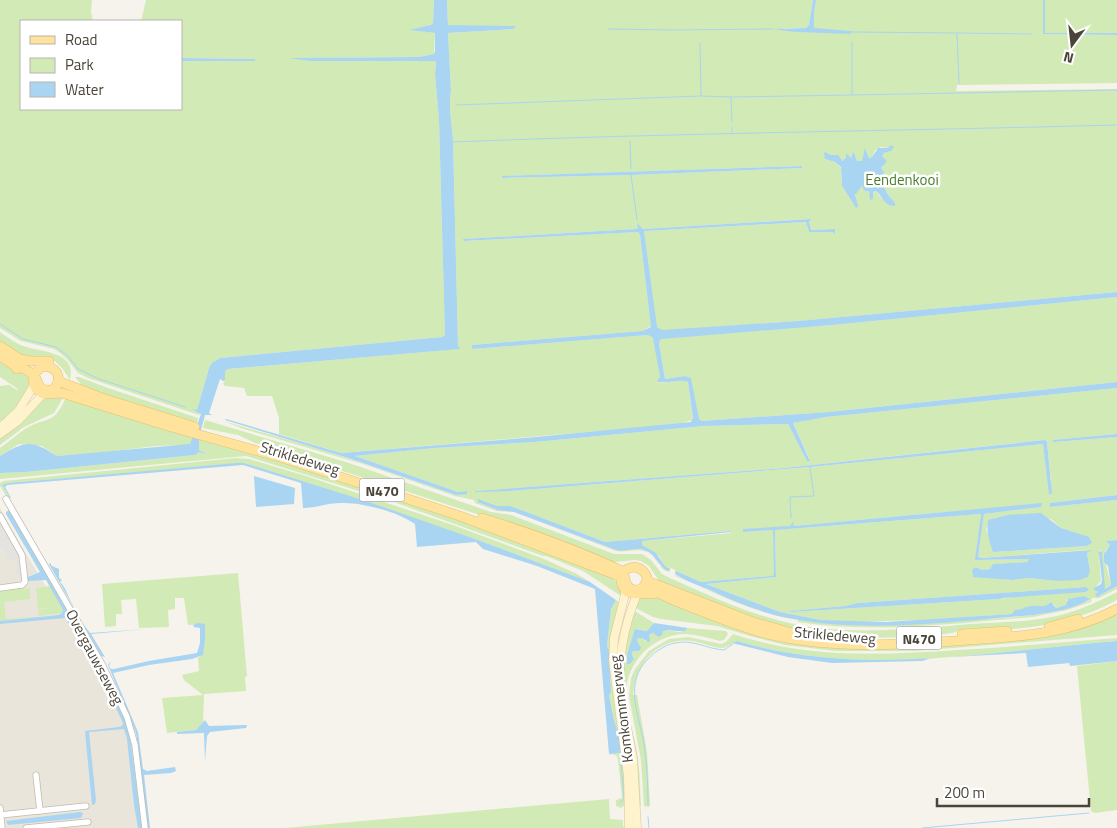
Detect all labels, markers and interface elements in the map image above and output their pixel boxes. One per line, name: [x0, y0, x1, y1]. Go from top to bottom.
legend: [20, 20, 182, 110]
north arrow: [1047, 20, 1097, 70]
text: Road: [65, 28, 97, 51]
text: N: [1061, 47, 1076, 69]
text: Park: [65, 53, 94, 76]
text: Water: [65, 78, 104, 101]
park label: Eendenkooi: [865, 168, 939, 191]
street label: Strikledeweg: [257, 435, 343, 481]
road number: N470: [360, 478, 404, 502]
street label: Overgauwseweg: [60, 605, 130, 709]
street label: Strikledeweg: [793, 620, 877, 650]
road number: N470: [896, 626, 942, 650]
street label: Komkommerweg: [603, 654, 639, 764]
scale bar: [937, 776, 1090, 808]
text: 200 m: [944, 781, 985, 804]

